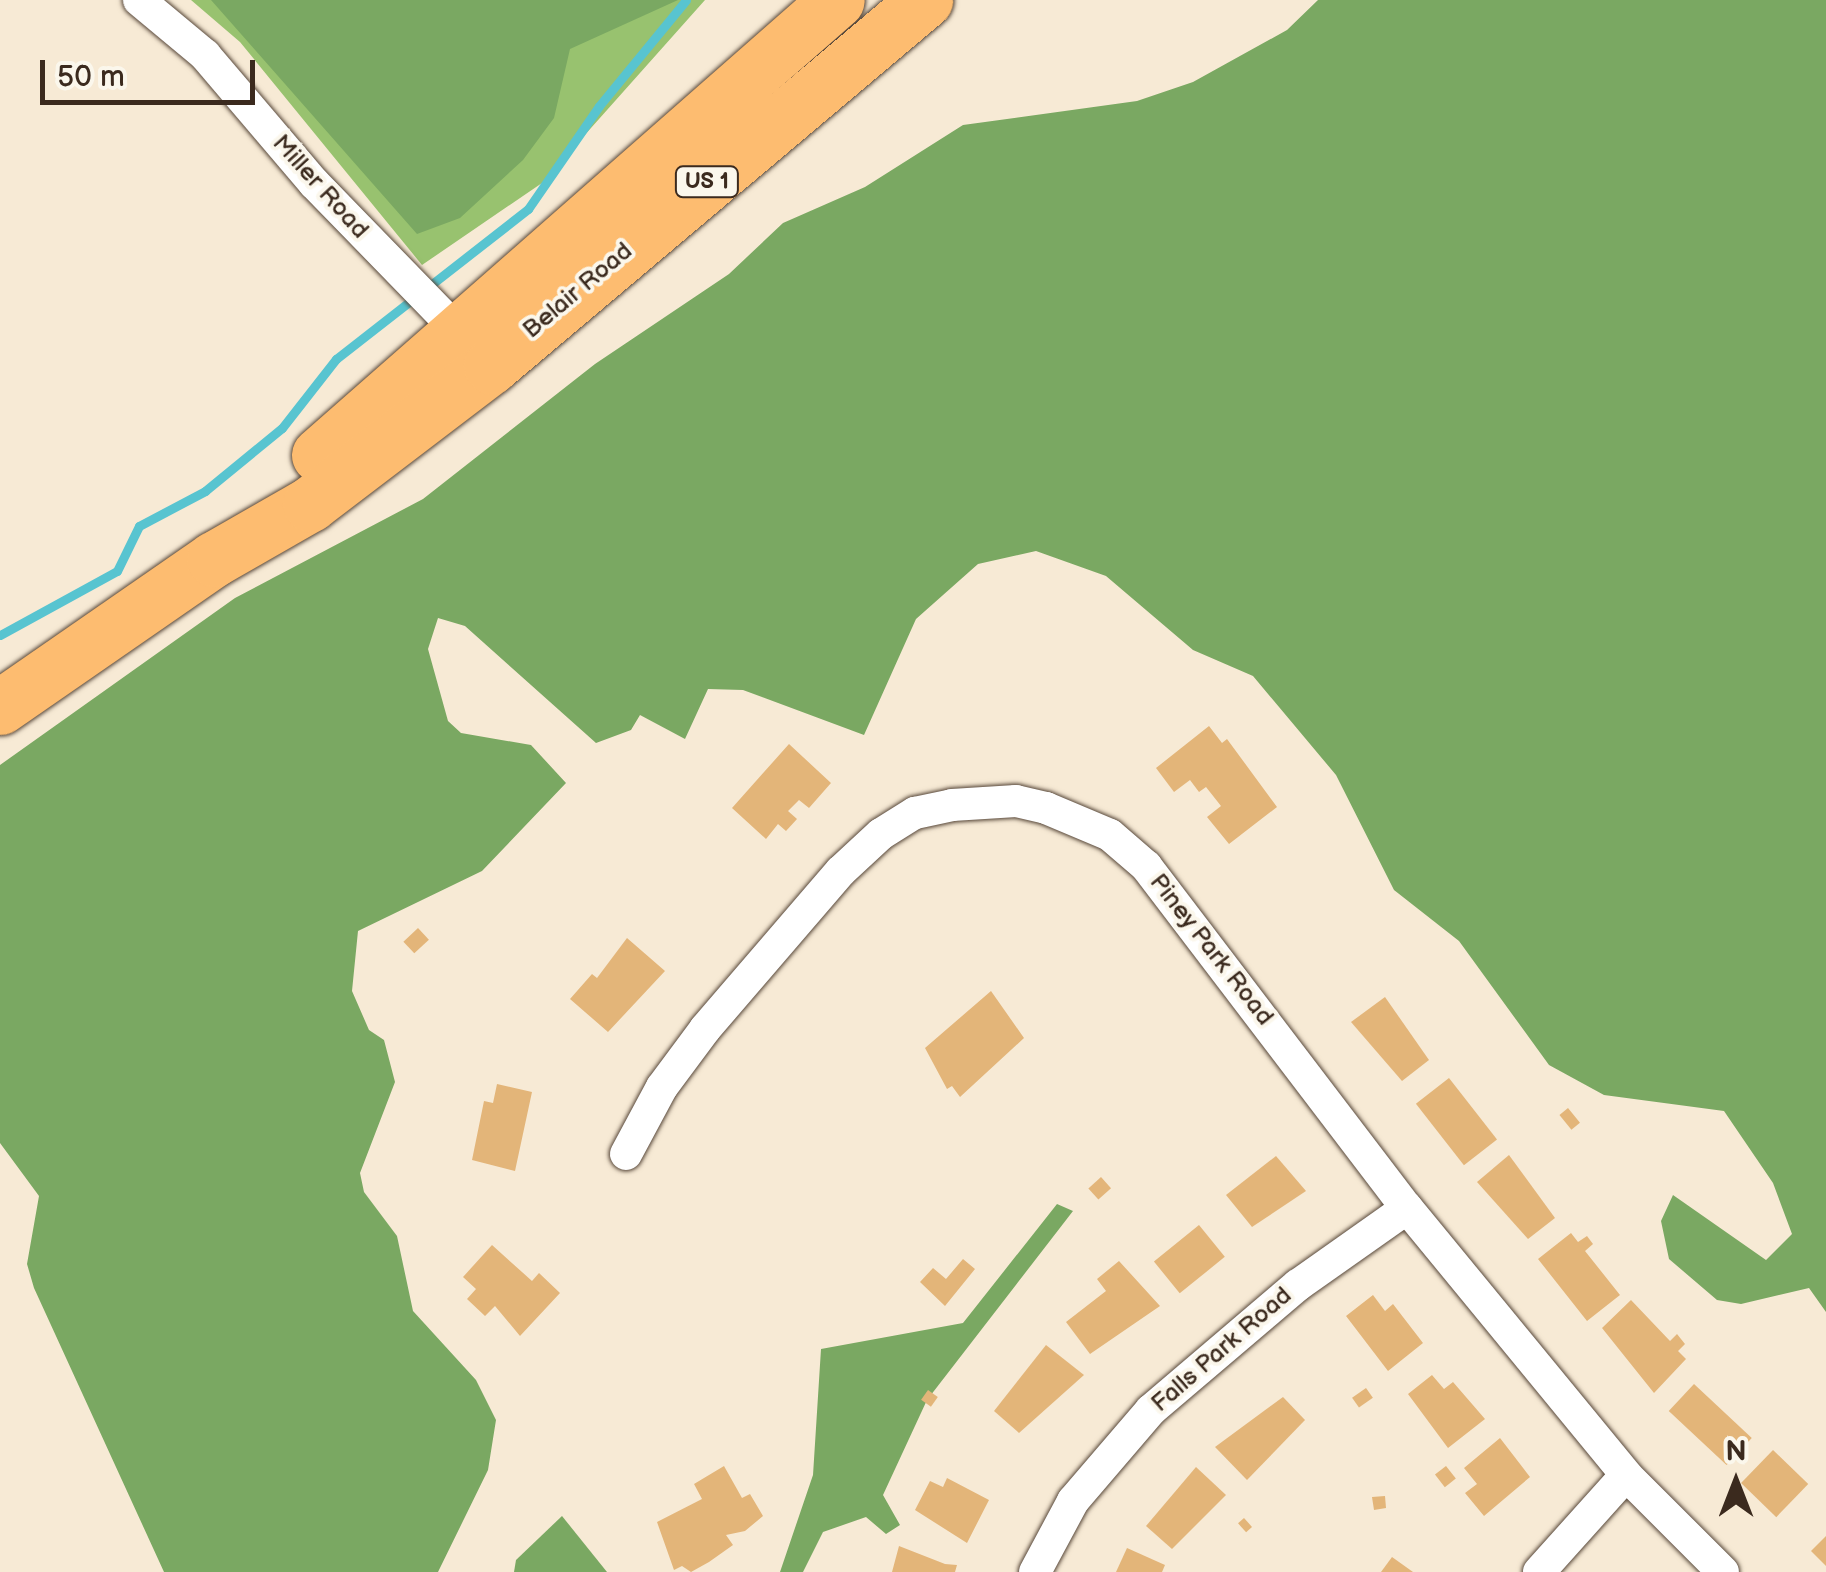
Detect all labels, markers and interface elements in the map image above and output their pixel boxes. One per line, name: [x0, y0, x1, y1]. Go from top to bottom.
scale bar: [45, 40, 260, 102]
text: 50 m: [57, 59, 125, 95]
street label: Miller Road: [266, 129, 374, 245]
road number: US 1: [674, 165, 740, 199]
street label: Belair Road: [517, 237, 639, 345]
street label: Piney Park Road: [1142, 868, 1280, 1032]
street label: Falls Park Road: [1146, 1281, 1298, 1419]
north arrow: [1686, 1432, 1786, 1532]
text: N: [1725, 1435, 1747, 1468]

